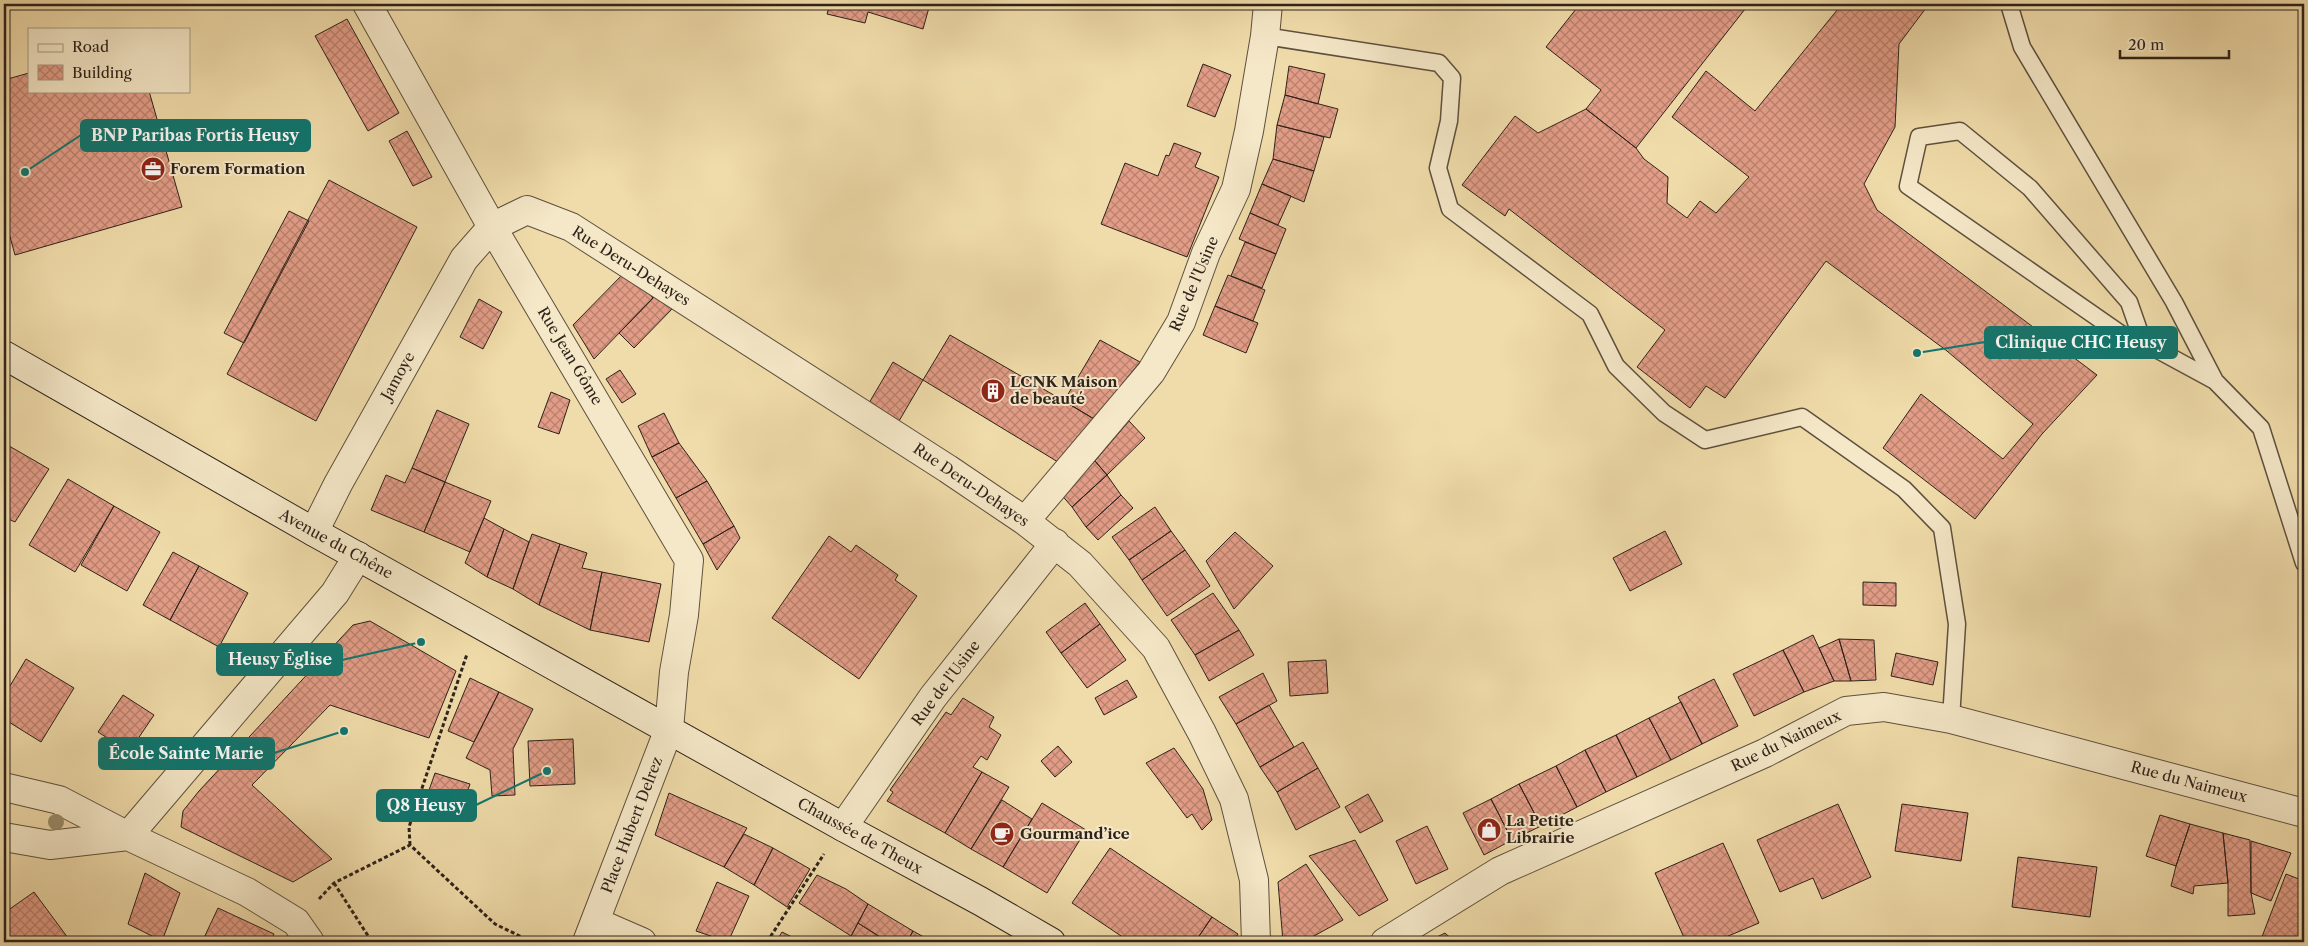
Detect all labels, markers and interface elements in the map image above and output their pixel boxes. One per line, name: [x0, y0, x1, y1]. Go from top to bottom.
legend: [28, 28, 190, 92]
scale bar: [2120, 28, 2229, 60]
text: 20 m: [2128, 35, 2164, 54]
text: Road: [72, 37, 109, 56]
text: Building: [72, 63, 132, 82]
callout: BNP Paribas Fortis Heusy: [81, 120, 310, 151]
text: BNP Paribas Fortis Heusy: [91, 125, 300, 145]
office icon: Forem Formation: [140, 156, 166, 182]
place label: Forem Formation: [170, 159, 306, 178]
street label: Rue Deru-Dehayes: [569, 222, 694, 310]
street label: Rue de l'Usine: [1165, 233, 1222, 334]
street label: Rue Jean Gôme: [534, 303, 607, 408]
callout: Clinique CHC Heusy: [1985, 327, 2177, 358]
text: Clinique CHC Heusy: [1995, 332, 2168, 352]
street label: Jamoye: [376, 348, 418, 405]
place label: LCNK Maison de beauté: [1010, 372, 1118, 408]
building icon: LCNK Maison de beauté: [980, 378, 1006, 404]
street label: Rue Deru-Dehayes: [910, 439, 1033, 530]
street label: Avenue du Chêne: [275, 504, 396, 583]
street label: Rue de l'Usine: [907, 636, 984, 729]
callout: Heusy Église: [217, 644, 342, 675]
text: Heusy Église: [228, 649, 333, 669]
street label: Rue du Naimeux: [1728, 706, 1844, 775]
callout: École Sainte Marie: [99, 738, 274, 769]
text: École Sainte Marie: [108, 743, 264, 763]
street label: Place Hubert Delrez: [597, 754, 666, 896]
street label: Rue du Naimeux: [2129, 757, 2250, 806]
callout: Q8 Heusy: [377, 790, 476, 821]
street label: Chaussée de Theux: [794, 793, 926, 878]
text: Q8 Heusy: [386, 795, 467, 815]
place label: La Petite Librairie: [1506, 811, 1574, 847]
shop icon: La Petite Librairie: [1476, 817, 1502, 843]
cafe icon: Gourmand’ice: [989, 821, 1015, 847]
place label: Gourmand’ice: [1020, 824, 1130, 843]

